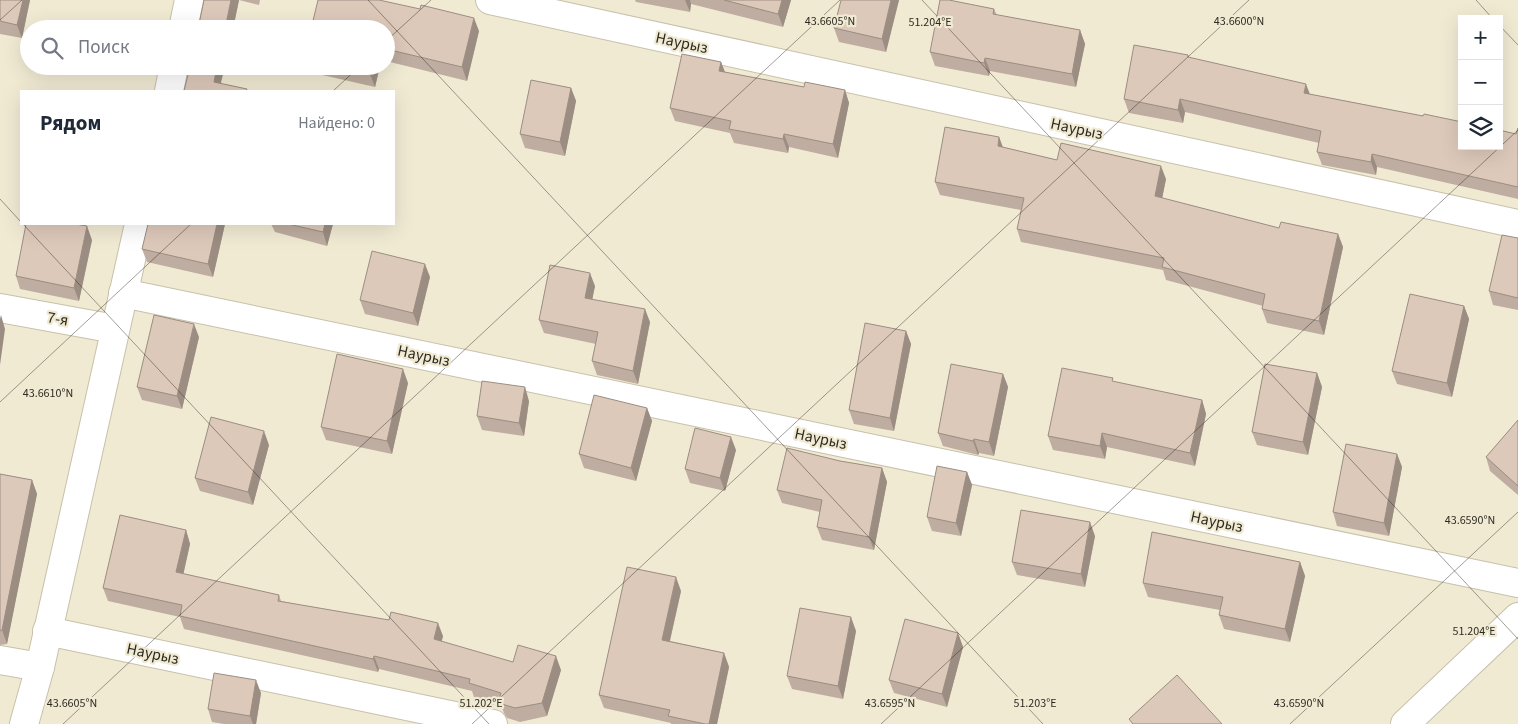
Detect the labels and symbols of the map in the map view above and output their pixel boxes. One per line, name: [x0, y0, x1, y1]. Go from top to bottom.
text: 43.6605°N: [805, 13, 855, 30]
text: 43.6600°N: [1214, 13, 1264, 30]
text: 51.204°E: [908, 14, 952, 31]
street label: Наурыз: [654, 27, 710, 59]
street label: Наурыз: [1049, 113, 1105, 145]
street label: 7-я: [46, 306, 70, 332]
street label: Наурыз: [396, 340, 452, 372]
text: 43.6610°N: [23, 385, 73, 402]
street label: Наурыз: [793, 423, 849, 455]
street label: Наурыз: [1189, 506, 1245, 538]
text: 43.6590°N: [1445, 512, 1495, 529]
text: 51.204°E: [1452, 623, 1496, 640]
street label: Наурыз: [125, 638, 181, 670]
text: 43.6605°N: [47, 695, 97, 712]
text: 51.202°E: [459, 695, 503, 712]
text: 43.6595°N: [865, 695, 915, 712]
text: 51.203°E: [1013, 695, 1057, 712]
text: 43.6590°N: [1274, 695, 1324, 712]

